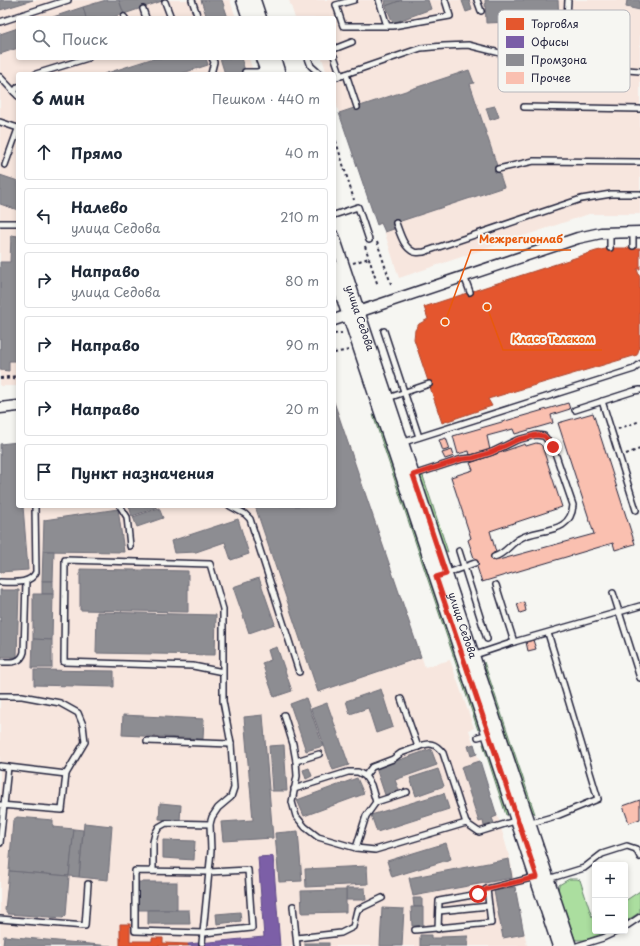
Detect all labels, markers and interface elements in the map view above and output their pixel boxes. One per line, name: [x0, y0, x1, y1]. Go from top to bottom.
legend: [498, 10, 630, 92]
text: Торговля: [531, 15, 579, 32]
search box: [16, 16, 336, 60]
icon: search: [30, 27, 52, 49]
text: Поиск: [62, 27, 108, 50]
text: Офисы: [531, 33, 569, 50]
text: Промзона: [531, 51, 587, 68]
text: Прочее: [531, 69, 571, 86]
text: 6 мин: [32, 85, 85, 111]
text: Пешком · 440 m: [212, 89, 320, 108]
icon: ahead: [33, 141, 55, 163]
text: Прямо: [71, 141, 122, 164]
text: 40 m: [285, 143, 319, 162]
text: Налево: [71, 195, 128, 218]
icon: left: [33, 205, 55, 227]
text: 210 m: [280, 207, 319, 226]
text: улица Седова: [71, 218, 160, 237]
callout: Межрегионлаб: [471, 227, 571, 250]
text: Межрегионлаб: [479, 230, 563, 247]
text: Направо: [71, 259, 140, 282]
icon: right: [33, 269, 55, 291]
text: 80 m: [285, 271, 319, 290]
text: улица Седова: [71, 282, 160, 301]
street label: улица Седова: [343, 283, 379, 353]
callout: Класс Телеком: [503, 327, 602, 350]
text: Класс Телеком: [512, 330, 594, 347]
icon: right: [33, 333, 55, 355]
text: Направо: [71, 333, 140, 356]
text: 90 m: [286, 335, 319, 354]
icon: right: [33, 397, 55, 419]
text: Направо: [71, 397, 140, 420]
text: 20 m: [285, 399, 319, 418]
route end: [544, 438, 562, 456]
icon: arrive: [33, 461, 55, 483]
text: Пункт назначения: [71, 461, 214, 484]
street label: улица Седова: [446, 590, 482, 661]
map controls: [592, 862, 628, 934]
button: +: [592, 862, 628, 898]
route start: [469, 885, 487, 903]
button: −: [592, 898, 628, 934]

